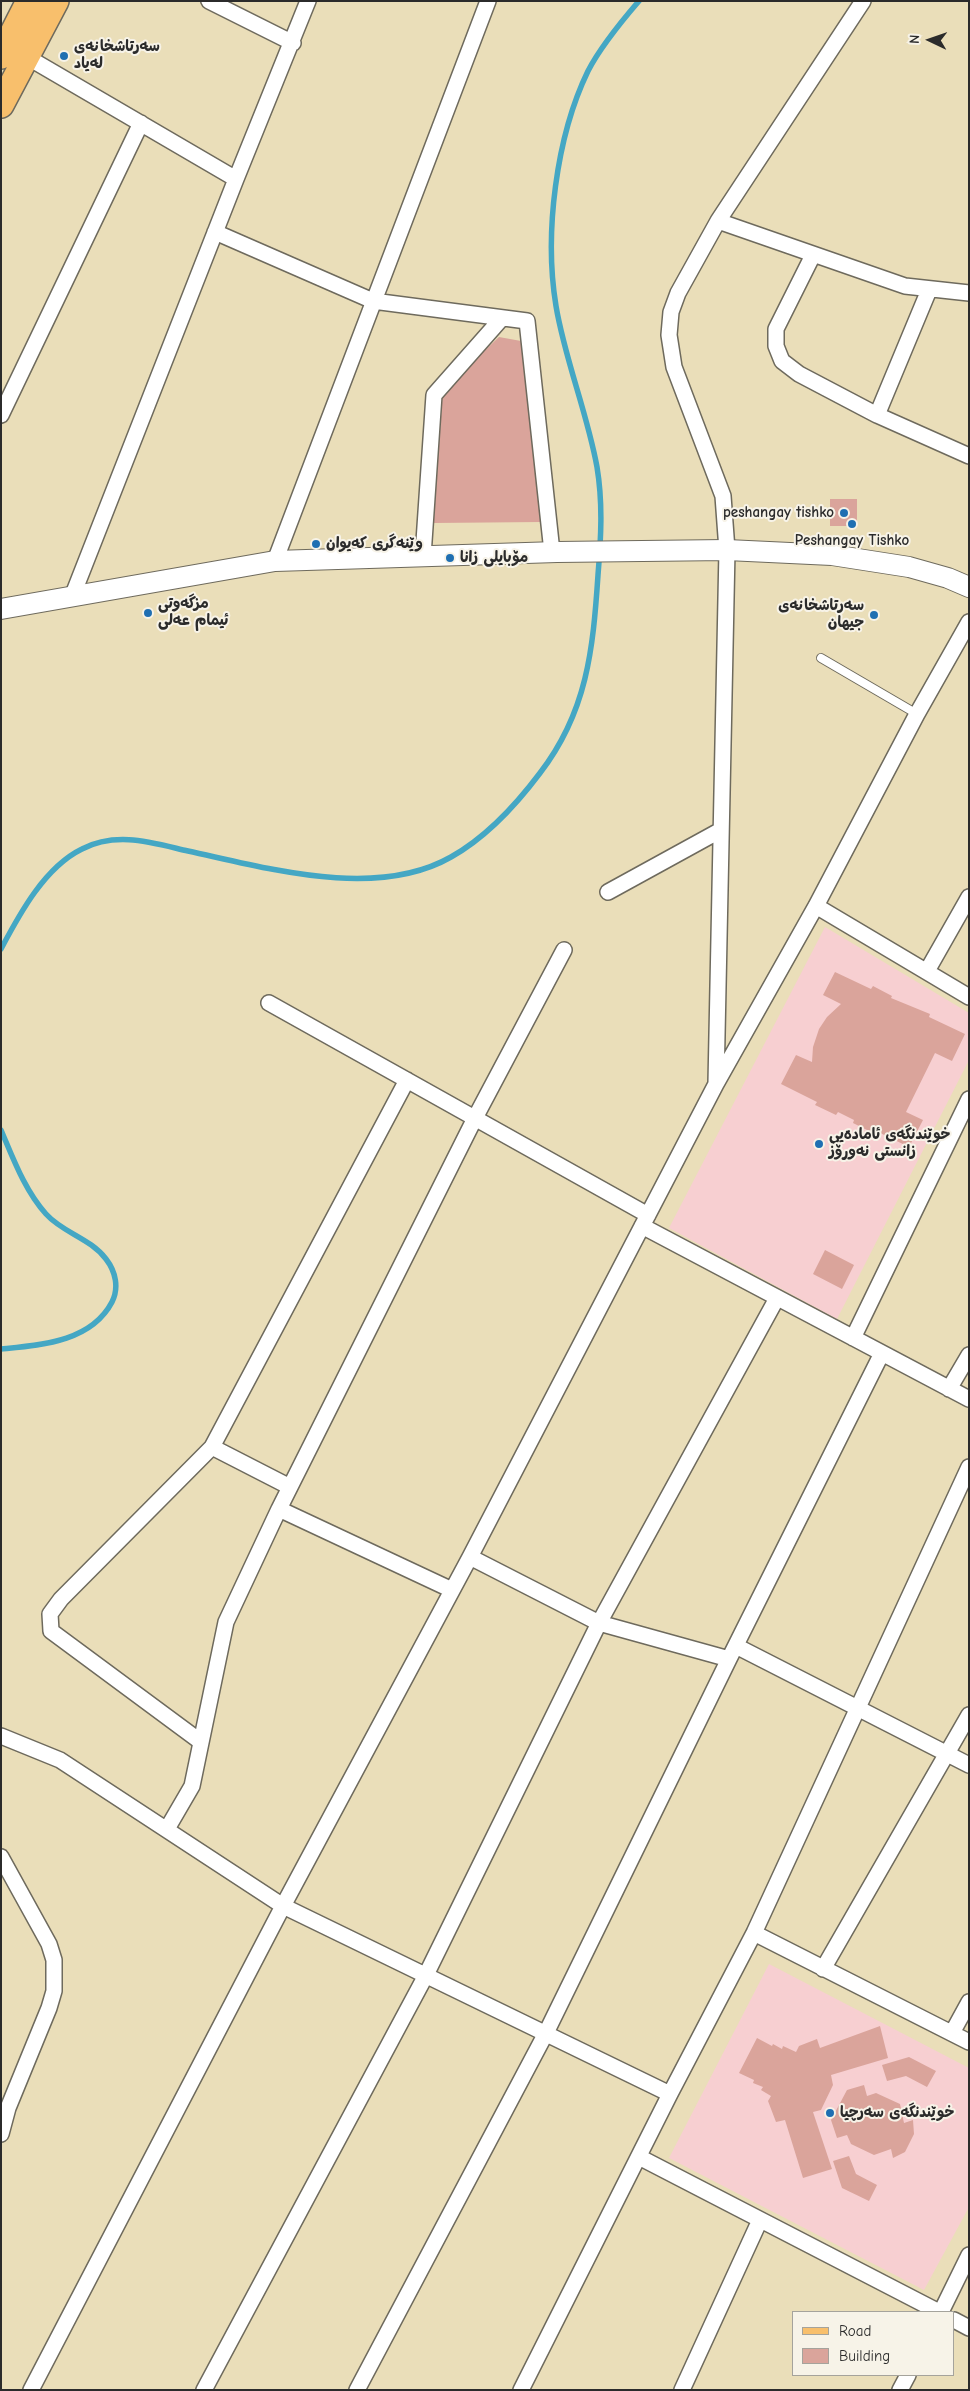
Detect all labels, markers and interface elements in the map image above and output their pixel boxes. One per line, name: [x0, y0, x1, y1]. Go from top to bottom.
north arrow: [905, 15, 955, 65]
text: N: [906, 34, 923, 44]
place label: سەرتاشخانەی لەیاد: [74, 38, 160, 73]
marker: سەرتاشخانەی لەیاد: [58, 50, 70, 62]
place label: peshangay tishko: [723, 504, 834, 522]
marker: peshangay tishko: [838, 507, 850, 519]
marker: Peshangay Tishko: [846, 518, 858, 530]
place label: Peshangay Tishko: [795, 532, 909, 550]
place label: وێنەگری کەیوان: [326, 535, 423, 553]
marker: وێنەگری کەیوان: [310, 538, 322, 550]
place label: مۆبایلی زانا: [460, 549, 528, 567]
marker: مۆبایلی زانا: [444, 552, 456, 564]
place label: مزگەوتی ئیمام عەلی: [158, 595, 228, 630]
place label: سەرتاشخانەی جیهان: [778, 597, 864, 632]
marker: مزگەوتی ئیمام عەلی: [142, 607, 154, 619]
marker: سەرتاشخانەی جیهان: [868, 609, 880, 621]
place label: خوێندنگەی ئامادەیی زانستی نەورۆز: [829, 1126, 950, 1161]
marker: خوێندنگەی ئامادەیی زانستی نەورۆز: [813, 1138, 825, 1150]
place label: خوێندنگەی سەرچیا: [840, 2104, 954, 2122]
marker: خوێندنگەی سەرچیا: [824, 2107, 836, 2119]
legend: [792, 2311, 955, 2376]
text: Road: [839, 2322, 871, 2340]
text: Building: [839, 2347, 890, 2365]

